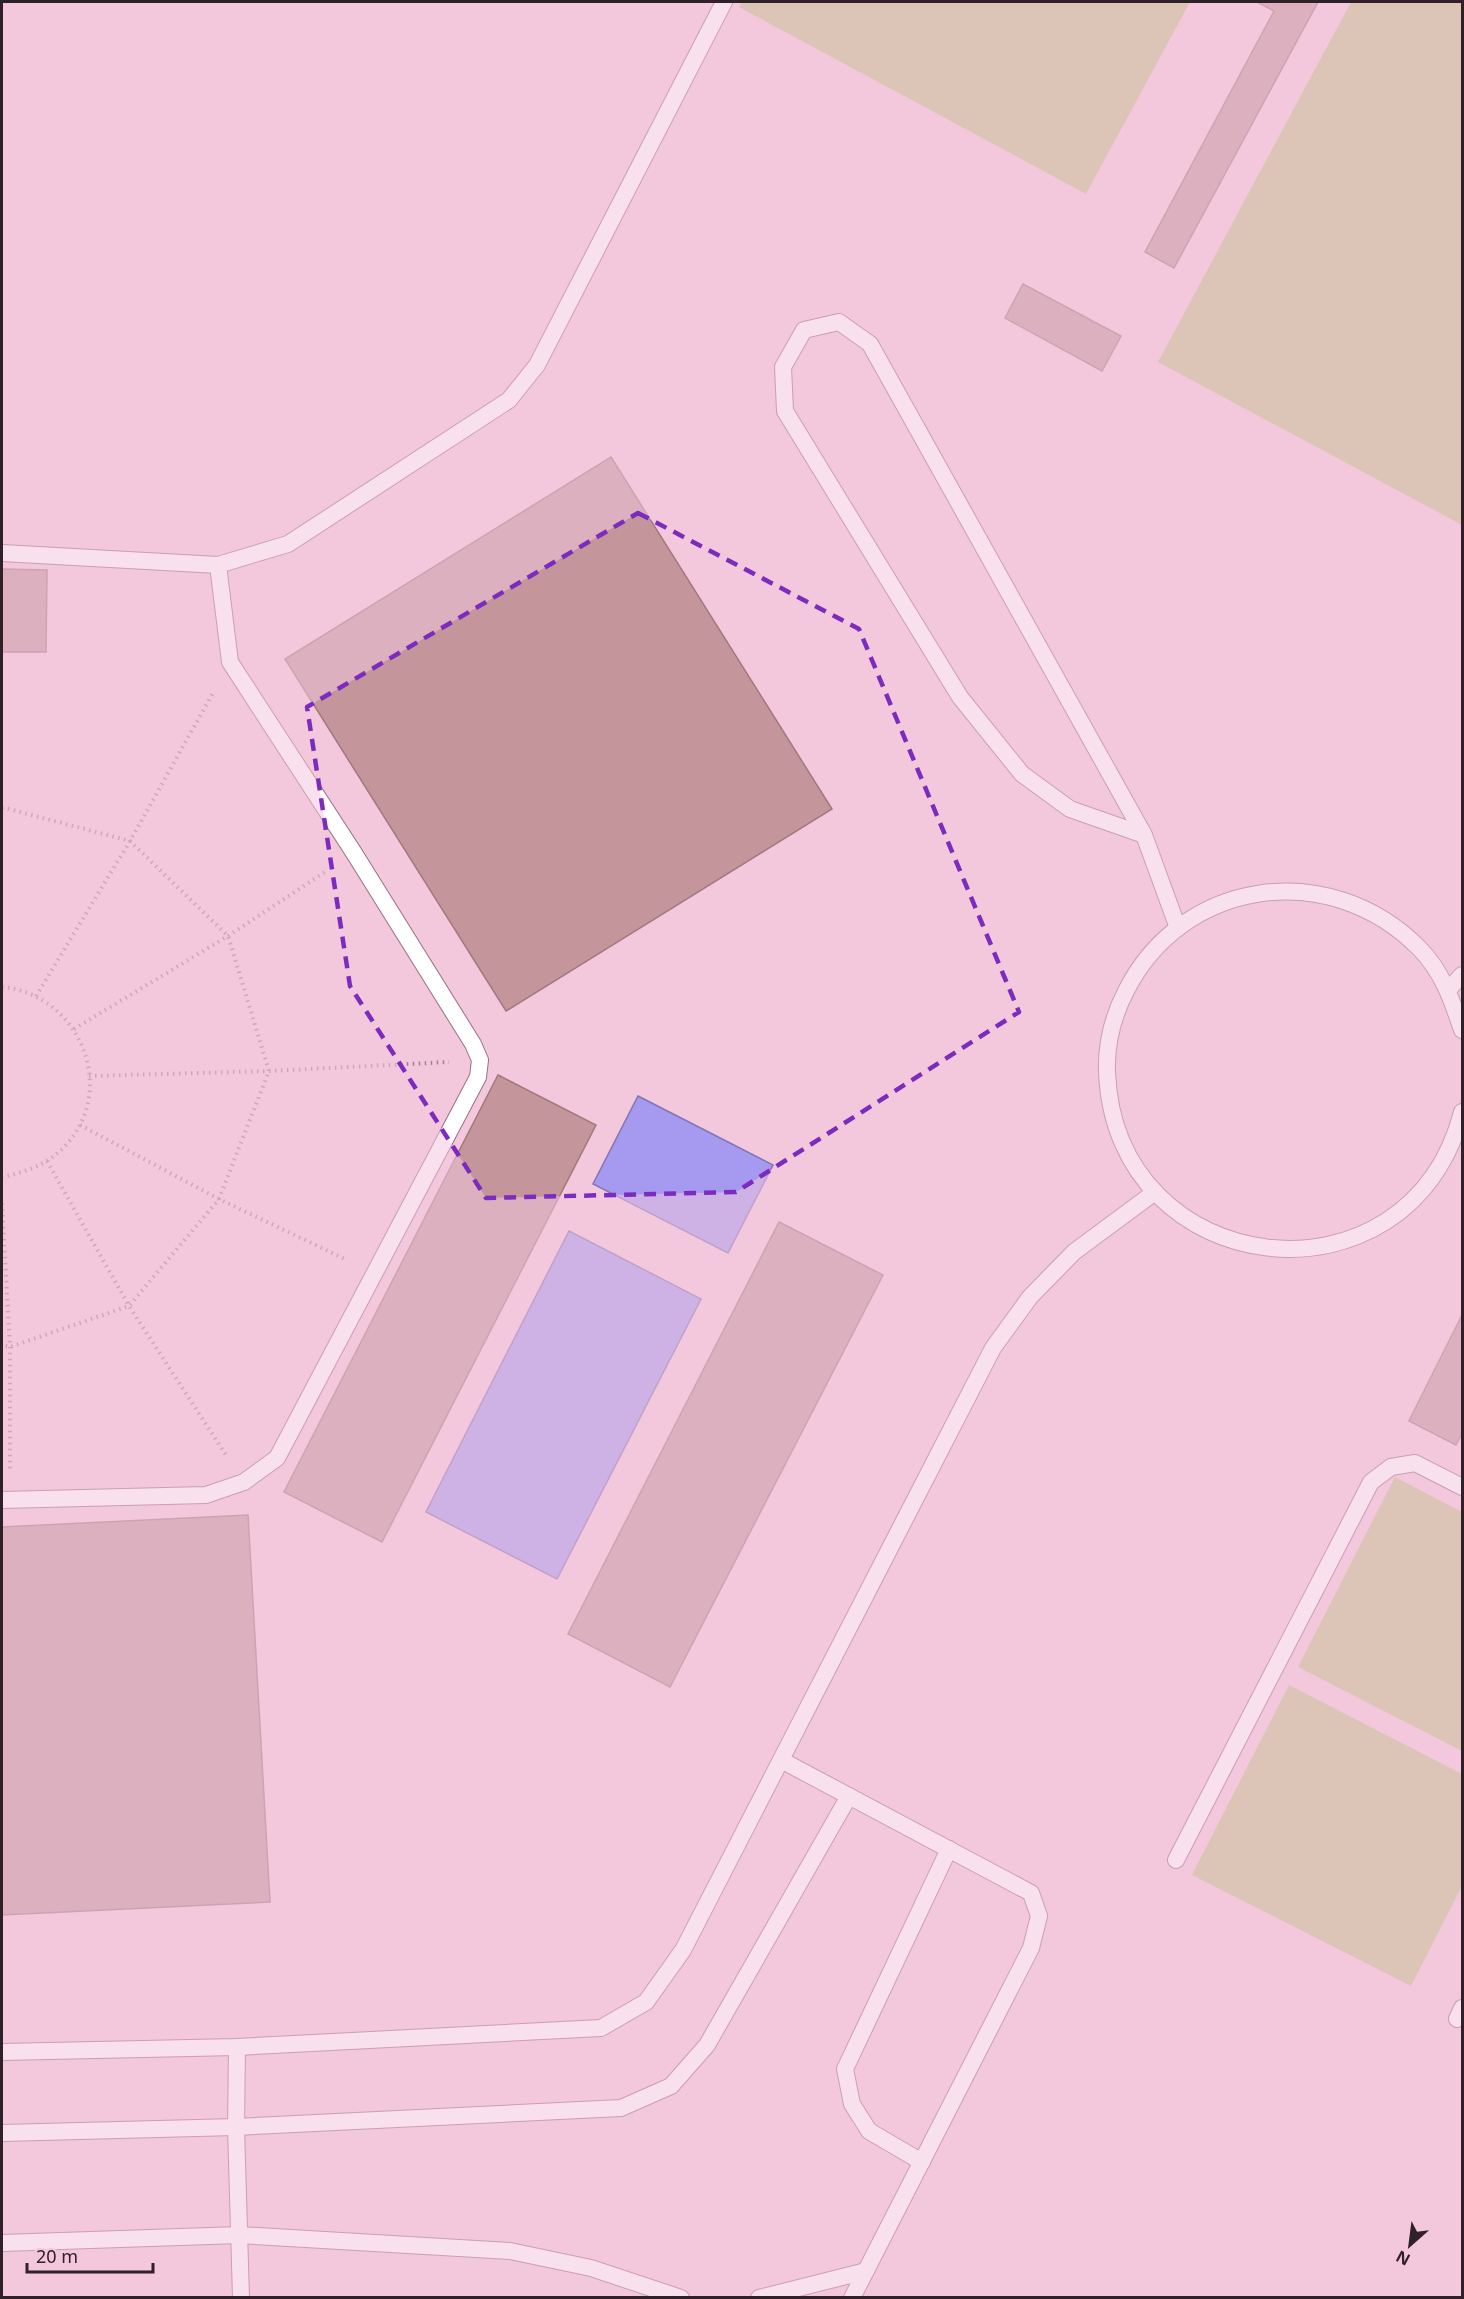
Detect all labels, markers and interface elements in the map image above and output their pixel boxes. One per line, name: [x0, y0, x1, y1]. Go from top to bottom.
north arrow: [1380, 2215, 1440, 2275]
scale bar: [27, 2236, 153, 2274]
text: 20 m: [36, 2244, 78, 2268]
text: N: [1392, 2245, 1414, 2271]

